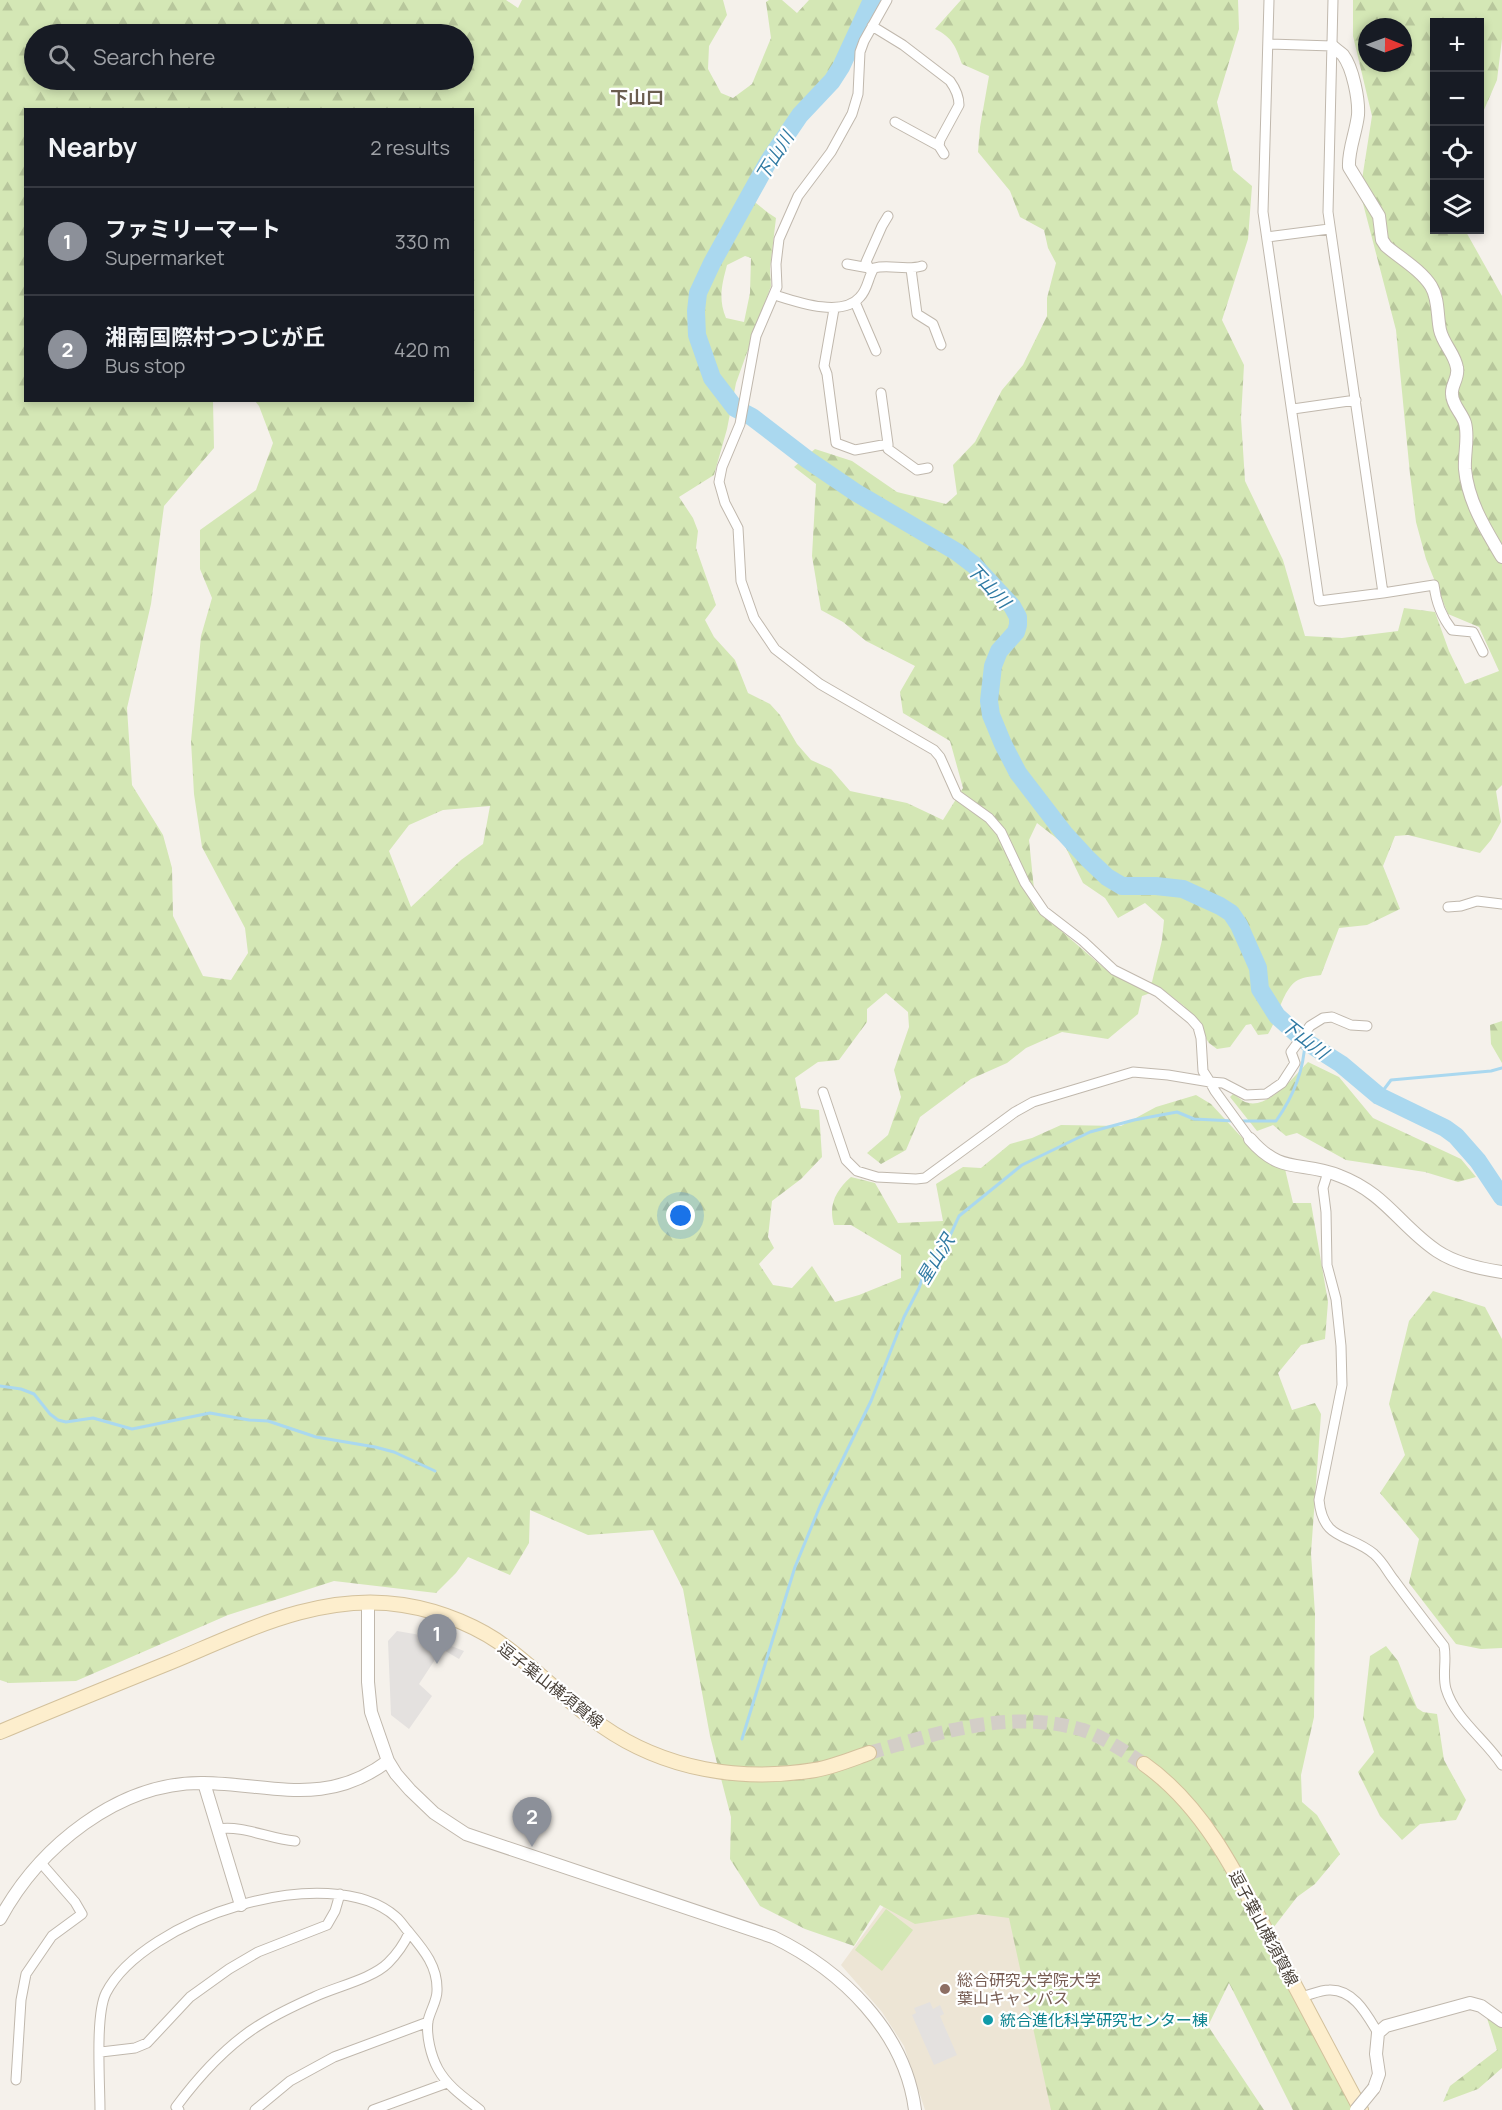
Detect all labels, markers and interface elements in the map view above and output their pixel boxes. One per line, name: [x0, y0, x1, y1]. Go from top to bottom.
north arrow: [1358, 18, 1412, 72]
map controls: [1430, 18, 1484, 234]
button: +: [1430, 18, 1484, 72]
search box: [24, 24, 474, 90]
icon: search: [45, 41, 78, 74]
text: Search here: [93, 42, 215, 72]
button: −: [1430, 72, 1484, 126]
district label: 下山口: [610, 85, 664, 109]
water label: 下山川: [750, 125, 800, 185]
button: locate: [1430, 126, 1484, 180]
text: Nearby: [48, 129, 137, 165]
text: 2 results: [370, 134, 450, 161]
button: layers: [1430, 180, 1484, 234]
text: ファミリーマート: [105, 214, 281, 244]
text: 1: [63, 228, 72, 255]
text: 330 m: [395, 228, 450, 255]
text: Supermarket: [105, 244, 225, 271]
text: 湘南国際村つつじが丘: [105, 322, 325, 352]
text: 2: [62, 336, 73, 363]
text: 420 m: [394, 336, 450, 363]
text: Bus stop: [105, 352, 185, 379]
water label: 下山川: [962, 557, 1018, 614]
water label: 下山川: [1276, 1012, 1335, 1065]
your location: [666, 1201, 695, 1230]
water label: 星山沢: [911, 1228, 960, 1288]
pin: 1: [418, 1614, 456, 1664]
street label: 逗子葉山横須賀線: [494, 1637, 608, 1733]
pin: 2: [512, 1798, 552, 1847]
street label: 逗子葉山横須賀線: [1224, 1866, 1304, 1990]
place label: 総合研究大学院大学 葉山キャンパス: [957, 1969, 1101, 2009]
marker: 総合研究大学院大学 葉山キャンパス: [938, 1982, 952, 1996]
place label: 統合進化科学研究センター棟: [1000, 2009, 1208, 2031]
marker: 統合進化科学研究センター棟: [981, 2013, 995, 2027]

